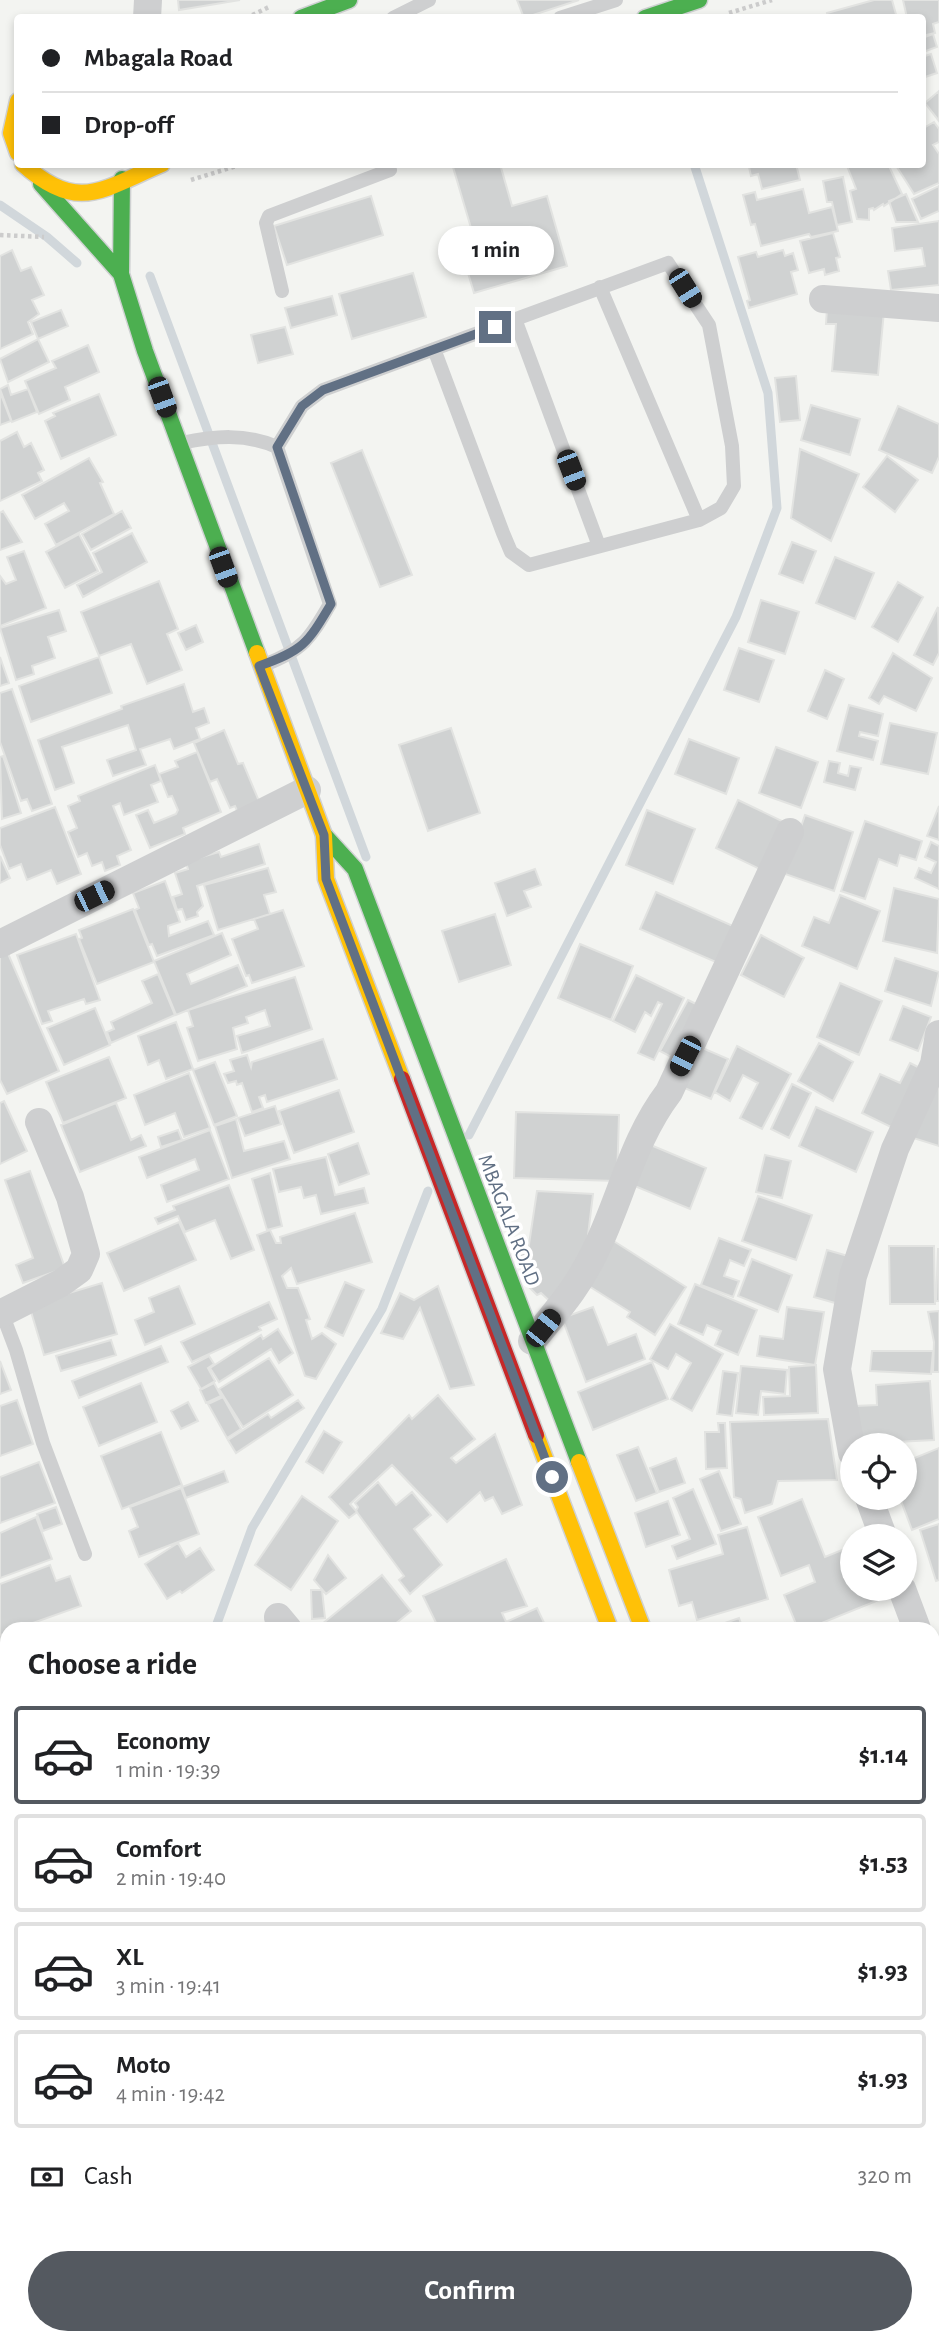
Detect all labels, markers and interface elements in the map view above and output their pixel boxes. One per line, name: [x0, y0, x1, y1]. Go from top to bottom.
text: Mbagala Road: [84, 45, 233, 71]
text: Drop-off: [84, 112, 173, 138]
callout: 1 min: [437, 226, 553, 274]
text: 1 min: [472, 239, 520, 262]
car: [665, 265, 706, 311]
route end: [479, 311, 511, 343]
car: [145, 374, 180, 420]
car: [554, 447, 589, 493]
car: [206, 544, 241, 590]
car: [71, 877, 118, 915]
car: [667, 1033, 704, 1079]
street label: MBAGALA ROAD: [474, 1151, 544, 1289]
car: [522, 1305, 565, 1351]
map controls: [840, 1433, 917, 1601]
button: locate: [840, 1433, 917, 1510]
route start: [536, 1461, 568, 1493]
button: layers: [840, 1524, 917, 1601]
text: Choose a ride: [28, 1648, 197, 1680]
icon: car: [32, 1724, 95, 1787]
text: Economy: [116, 1728, 210, 1754]
text: $1.14: [859, 1742, 908, 1768]
text: 1 min · 19:39: [116, 1759, 221, 1782]
icon: car: [32, 1832, 95, 1895]
text: Comfort: [116, 1836, 201, 1862]
text: $1.53: [859, 1850, 908, 1876]
text: 2 min · 19:40: [116, 1867, 226, 1890]
icon: car: [32, 1940, 95, 2003]
text: XL: [116, 1944, 143, 1970]
text: $1.93: [857, 1958, 908, 1984]
text: 3 min · 19:41: [116, 1975, 221, 1998]
icon: car: [32, 2048, 95, 2111]
text: Moto: [116, 2052, 171, 2078]
text: $1.93: [857, 2066, 908, 2092]
text: 4 min · 19:42: [116, 2083, 225, 2106]
icon: cash: [28, 2158, 66, 2196]
text: Cash: [84, 2163, 133, 2189]
text: 320 m: [858, 2165, 912, 2188]
button: Confirm: [28, 2251, 912, 2331]

